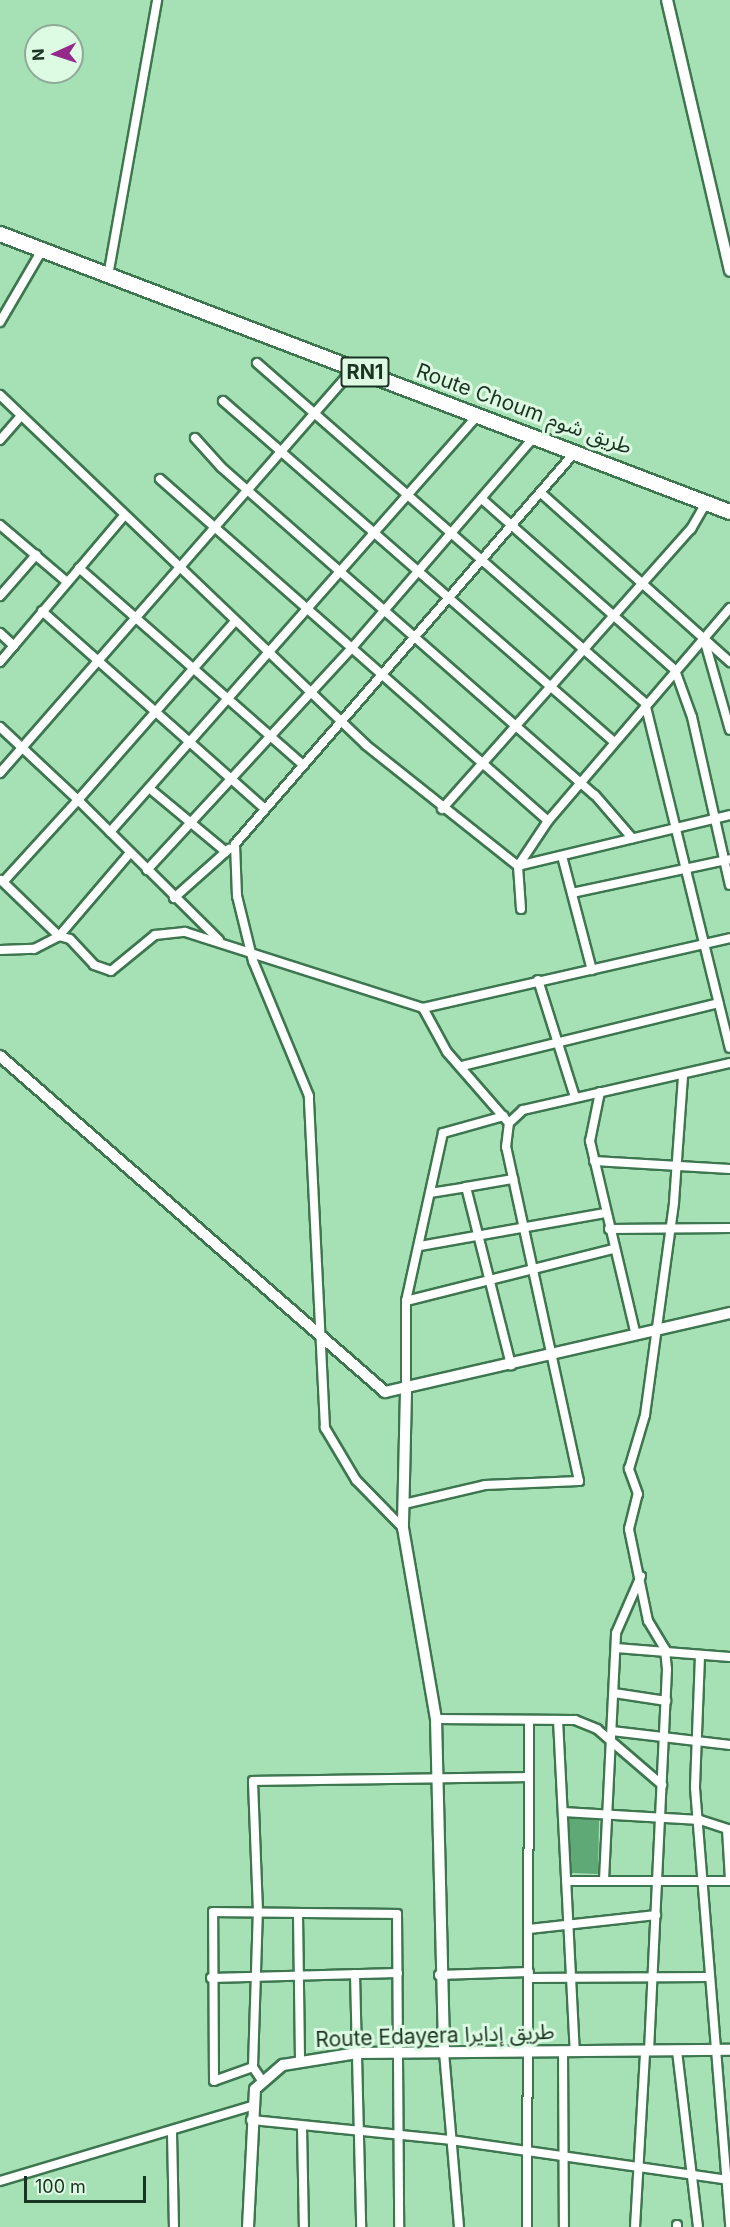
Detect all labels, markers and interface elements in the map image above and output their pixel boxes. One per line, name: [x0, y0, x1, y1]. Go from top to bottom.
north arrow: [24, 24, 84, 84]
text: N: [28, 48, 48, 61]
road number: RN1: [340, 355, 391, 389]
street label: Route Choum طريق شوم: [413, 358, 635, 460]
street label: Route Edayera طريق إدايرا: [315, 2019, 555, 2053]
scale bar: [27, 2164, 148, 2202]
text: 100 m: [35, 2176, 86, 2197]

